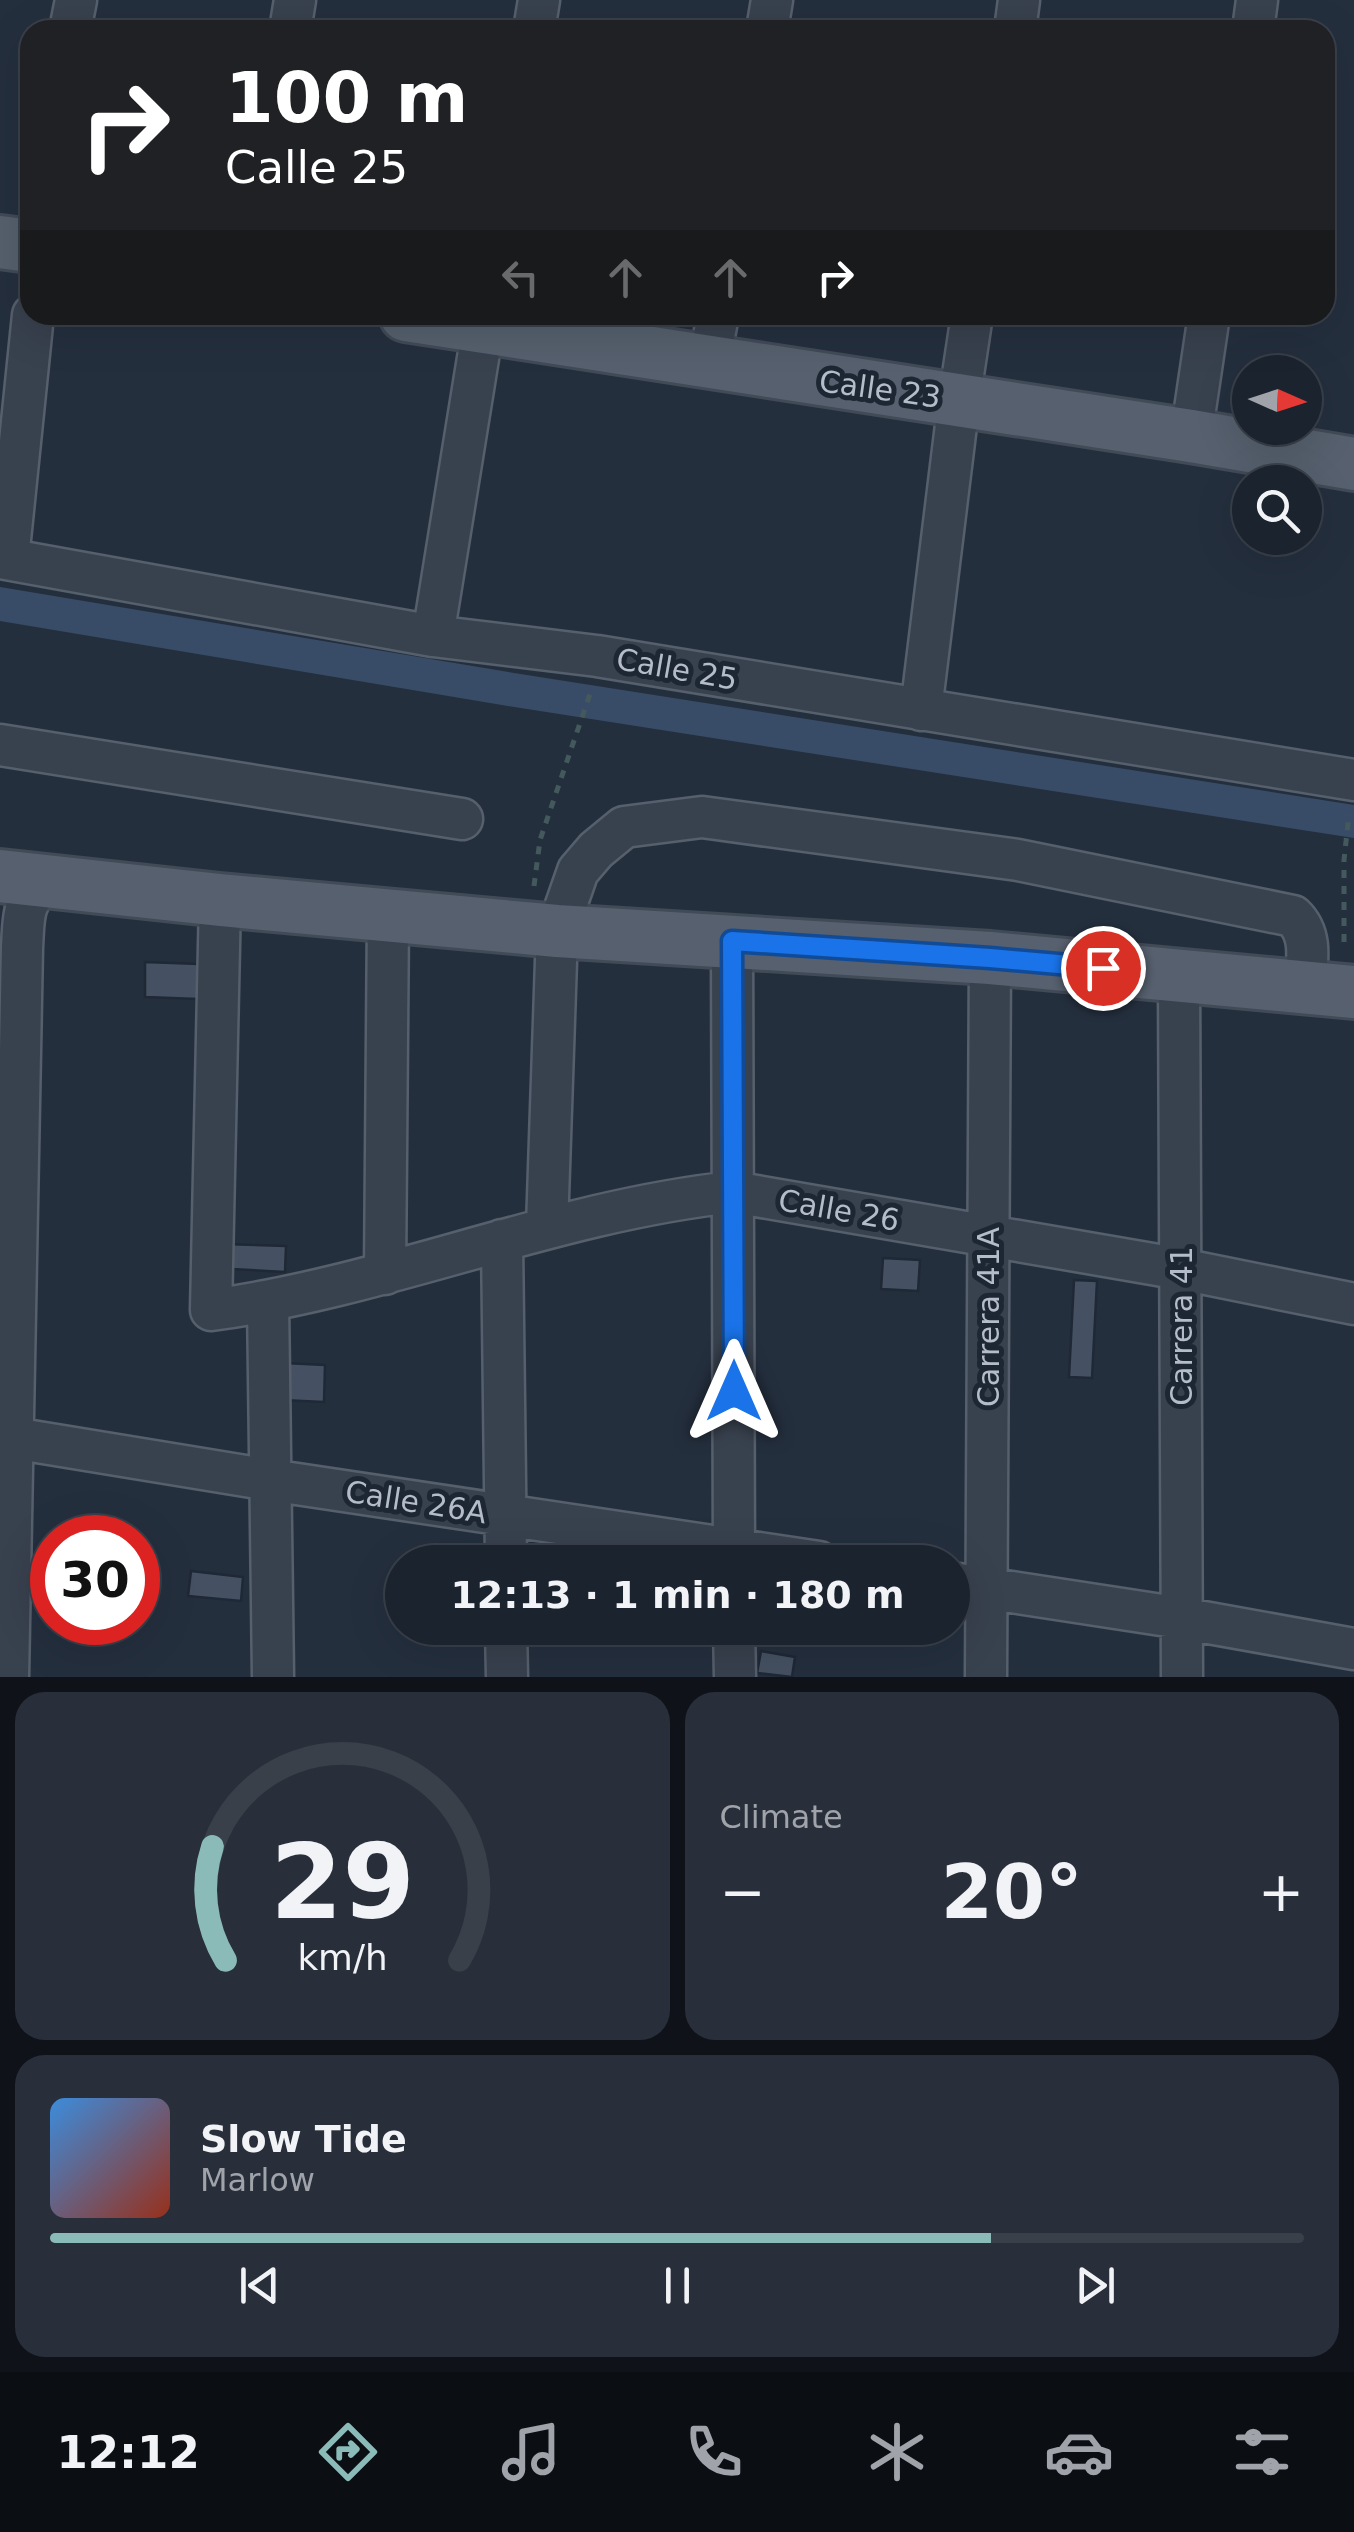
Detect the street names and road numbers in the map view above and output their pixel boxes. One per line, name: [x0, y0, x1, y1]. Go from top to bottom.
street label: Calle 23: [817, 363, 943, 415]
street label: Calle 25: [614, 641, 740, 697]
street label: Calle 26: [776, 1182, 902, 1238]
street label: Carrera 41A: [971, 1226, 1006, 1407]
street label: Carrera 41: [1164, 1246, 1199, 1406]
street label: Calle 26A: [343, 1474, 490, 1531]

